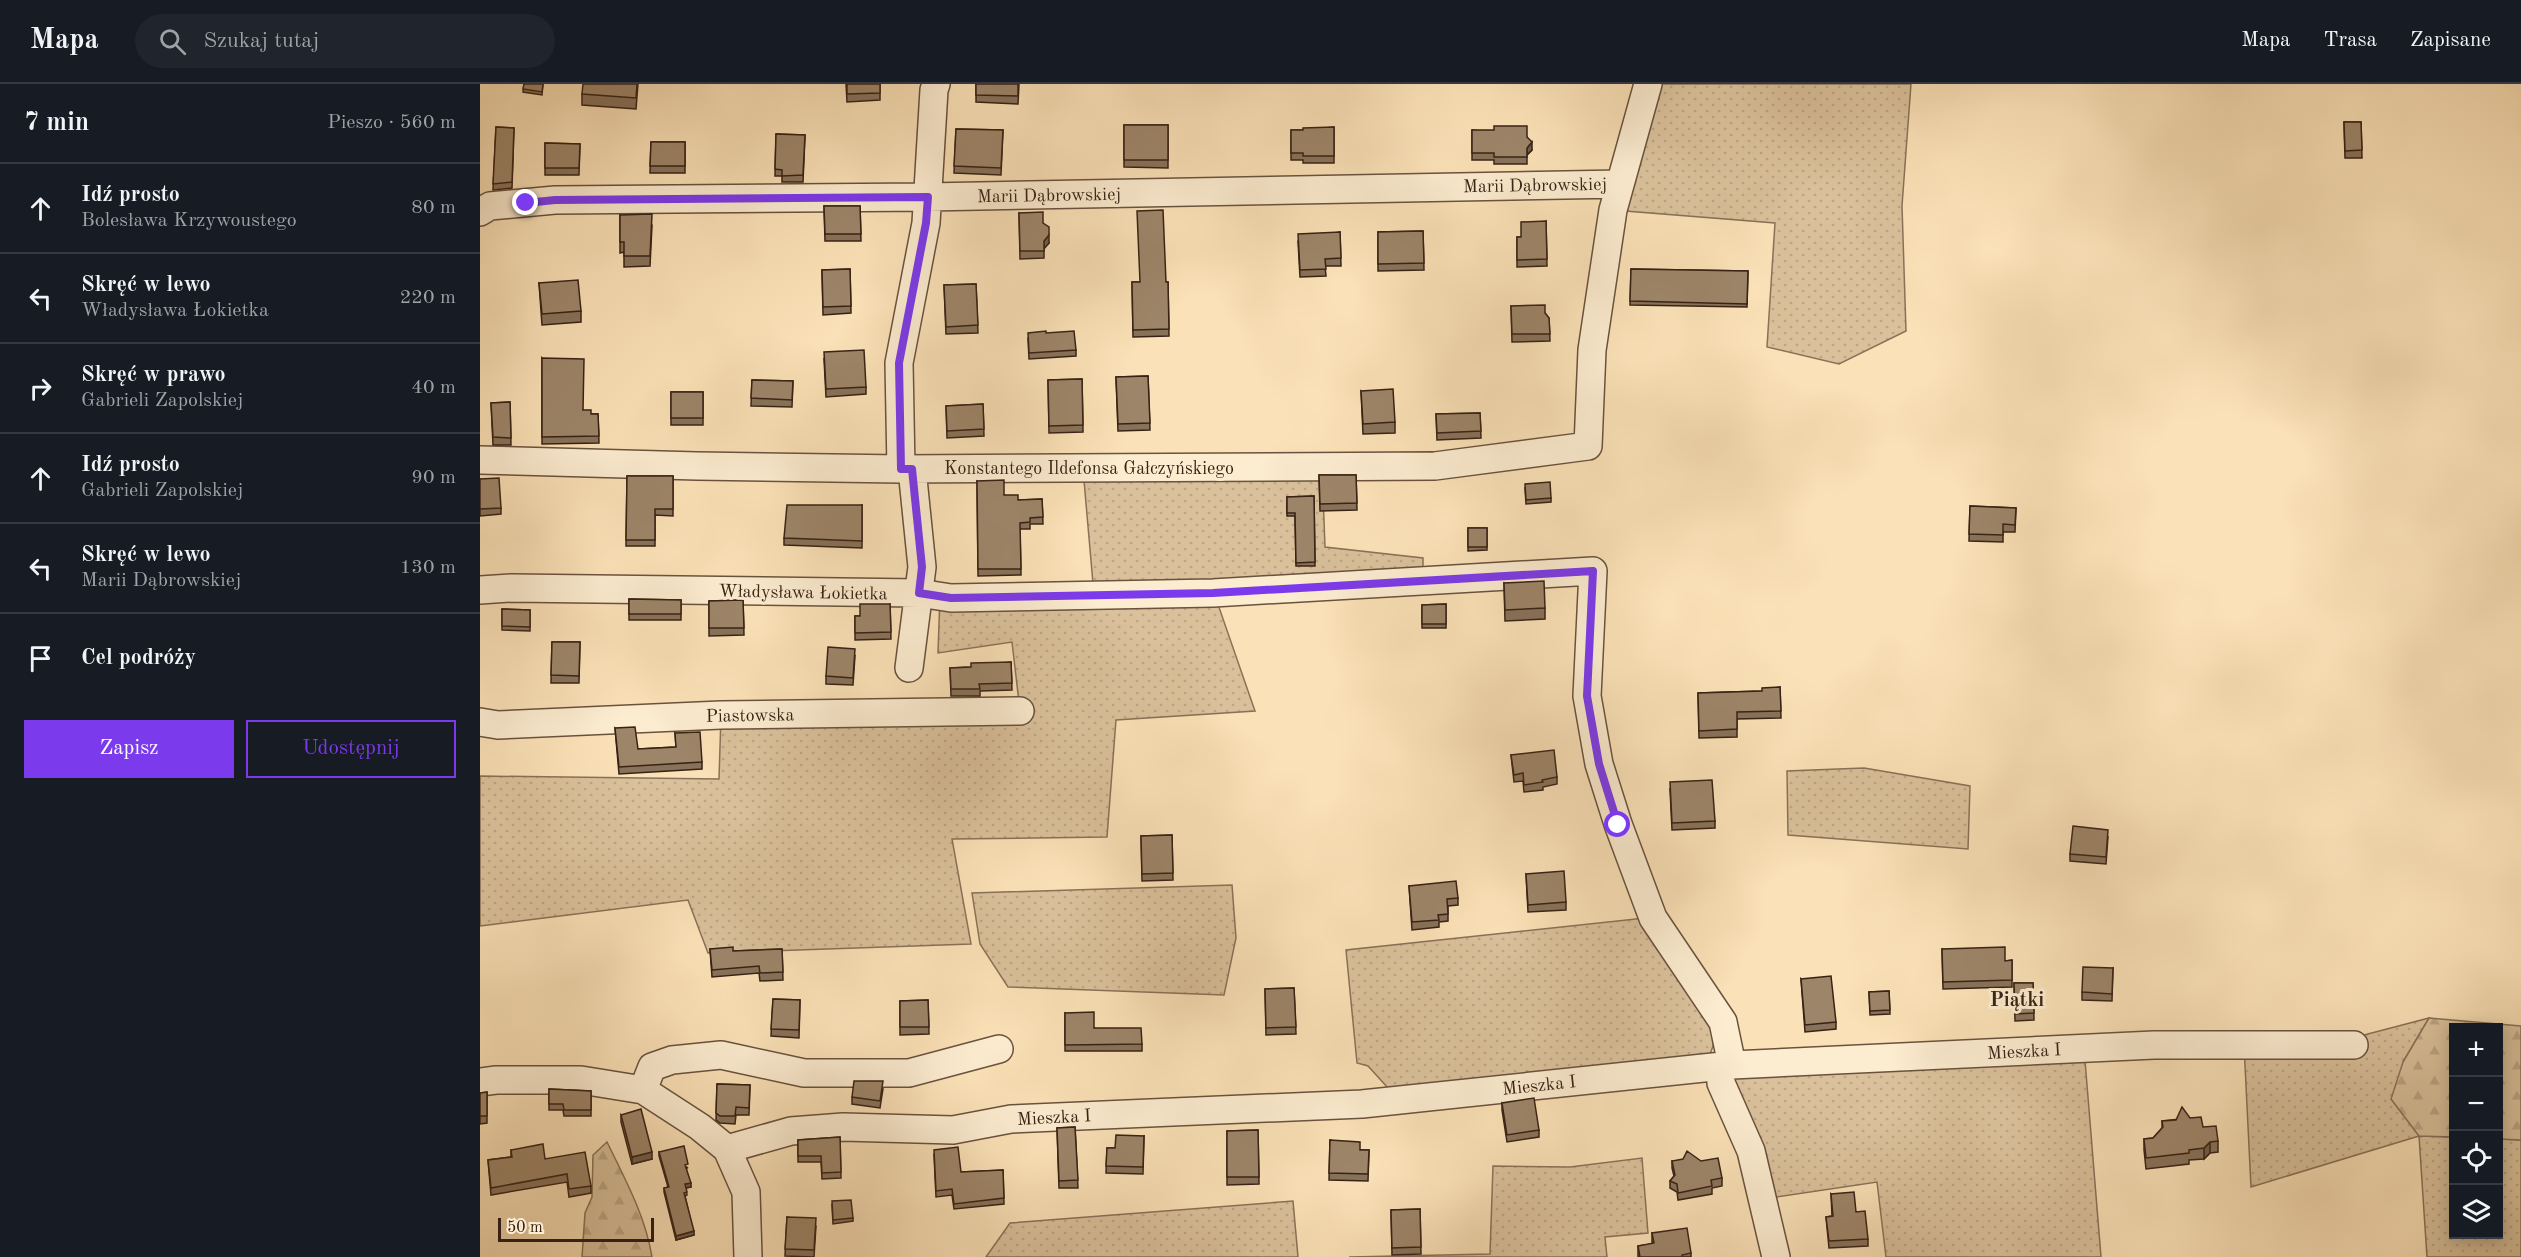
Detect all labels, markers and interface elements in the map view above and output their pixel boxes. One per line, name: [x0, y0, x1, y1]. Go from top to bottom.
search box: [135, 14, 555, 68]
icon: search: [156, 25, 189, 58]
text: Mapa: [30, 27, 99, 55]
text: Szukaj tutaj: [204, 30, 319, 52]
text: Mapa: [2241, 30, 2290, 51]
text: Trasa: [2323, 30, 2377, 51]
text: Zapisane: [2410, 30, 2491, 51]
text: 7 min: [24, 110, 89, 136]
text: Pieszo · 560 m: [327, 113, 456, 133]
street label: Marii Dąbrowskiej: [1463, 176, 1607, 196]
text: Idź prosto: [81, 184, 180, 206]
street label: Marii Dąbrowskiej: [977, 186, 1121, 206]
route end: [512, 189, 538, 215]
icon: ahead: [24, 192, 57, 225]
text: 80 m: [411, 198, 456, 218]
text: Bolesława Krzywoustego: [81, 211, 297, 231]
text: Skręć w lewo: [81, 274, 211, 296]
icon: left: [24, 282, 57, 315]
text: 220 m: [400, 288, 456, 308]
text: Władysława Łokietka: [81, 301, 269, 321]
text: Skręć w prawo: [81, 364, 226, 386]
icon: right: [24, 372, 57, 405]
text: 40 m: [411, 378, 456, 398]
text: Gabrieli Zapolskiej: [81, 391, 243, 411]
text: Idź prosto: [81, 454, 180, 476]
street label: Konstantego Ildefonsa Gałczyńskiego: [944, 460, 1234, 478]
icon: ahead: [24, 462, 57, 495]
text: 90 m: [411, 468, 456, 488]
text: Gabrieli Zapolskiej: [81, 481, 243, 501]
text: Skręć w lewo: [81, 544, 211, 566]
icon: left: [24, 552, 57, 585]
text: 130 m: [400, 558, 456, 578]
text: Marii Dąbrowskiej: [81, 571, 241, 591]
street label: Władysława Łokietka: [718, 583, 888, 603]
icon: arrive: [24, 642, 57, 675]
text: Cel podróży: [81, 647, 196, 669]
street label: Piastowska: [705, 706, 795, 726]
button: Zapisz: [24, 720, 234, 778]
button: Udostępnij: [246, 720, 456, 778]
route start: [1604, 811, 1630, 837]
district label: Piątki: [1990, 991, 2044, 1011]
map controls: [2449, 1023, 2503, 1239]
button: +: [2449, 1023, 2503, 1077]
street label: Mieszka I: [1986, 1041, 2062, 1063]
street label: Mieszka I: [1501, 1073, 1577, 1099]
button: −: [2449, 1077, 2503, 1131]
street label: Mieszka I: [1016, 1107, 1092, 1129]
button: locate: [2449, 1131, 2503, 1185]
button: layers: [2449, 1185, 2503, 1239]
scale bar: [498, 1215, 654, 1242]
text: 50 m: [507, 1220, 543, 1236]

